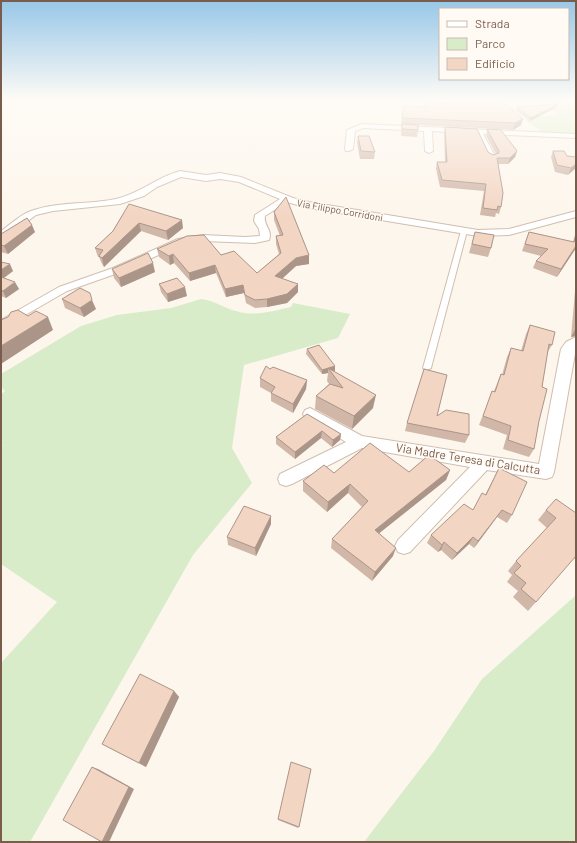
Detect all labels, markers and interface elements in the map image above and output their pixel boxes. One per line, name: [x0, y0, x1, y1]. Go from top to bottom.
legend: [439, 8, 569, 80]
text: Strada: [475, 16, 510, 30]
text: Parco: [475, 36, 505, 50]
text: Edificio: [475, 56, 515, 70]
street label: Via Filippo Corridoni: [296, 197, 384, 223]
street label: Via Madre Teresa di Calcutta: [395, 440, 541, 476]

